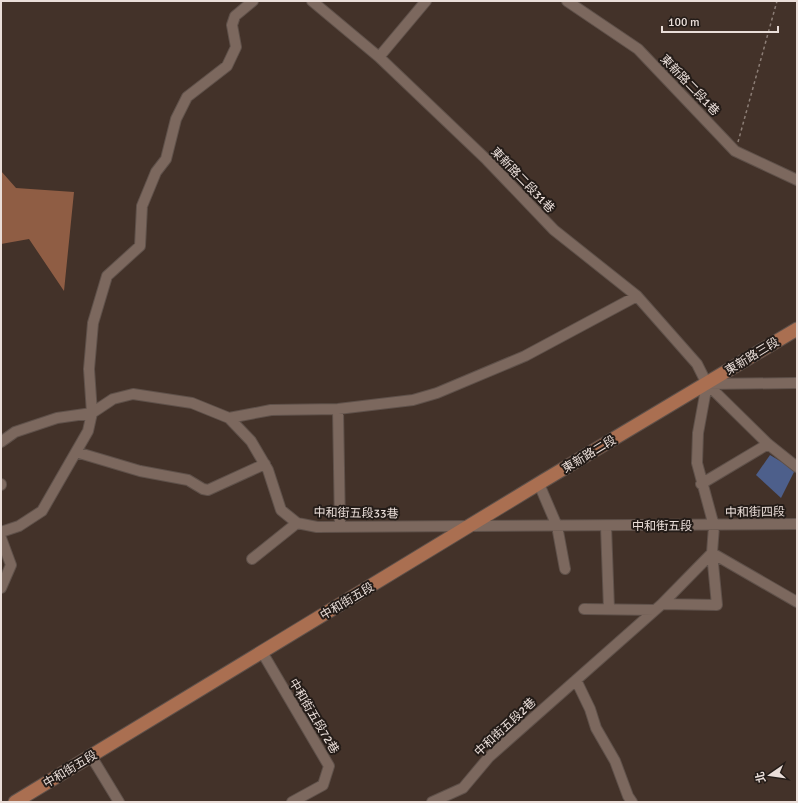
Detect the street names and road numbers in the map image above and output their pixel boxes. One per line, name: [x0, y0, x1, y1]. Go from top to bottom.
street label: 東新路二段1巷: [657, 52, 722, 119]
street label: 東新路二段31巷: [488, 145, 558, 216]
street label: 東新路三段: [723, 335, 782, 378]
street label: 東新路二段: [560, 433, 619, 476]
street label: 中和街四段: [725, 504, 785, 521]
street label: 中和街五段33巷: [313, 505, 399, 522]
street label: 中和街五段: [632, 519, 692, 534]
street label: 中和街五段: [318, 580, 377, 623]
street label: 中和街五段72巷: [285, 676, 342, 757]
street label: 中和街五段2巷: [472, 695, 539, 760]
street label: 中和街五段: [41, 748, 100, 791]

